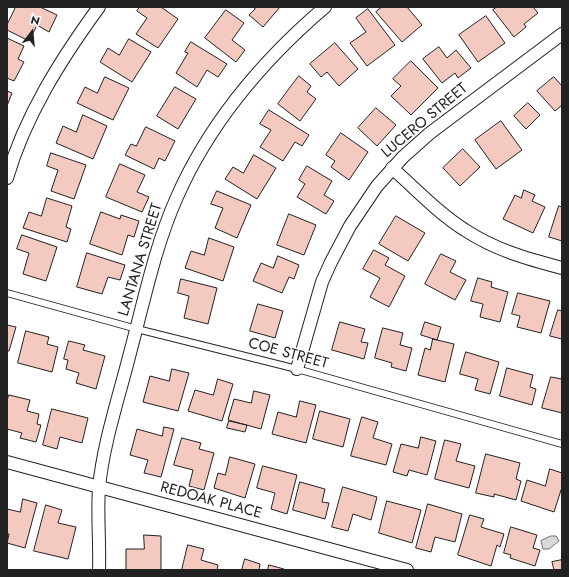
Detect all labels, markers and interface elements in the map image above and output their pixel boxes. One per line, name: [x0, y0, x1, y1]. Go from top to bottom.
north arrow: [12, 12, 52, 52]
text: N: [29, 12, 42, 29]
street label: LUCERO STREET: [378, 80, 472, 162]
street label: LANTANA STREET: [115, 201, 167, 319]
street label: COE STREET: [246, 335, 330, 373]
street label: REDOAK PLACE: [158, 479, 264, 523]

